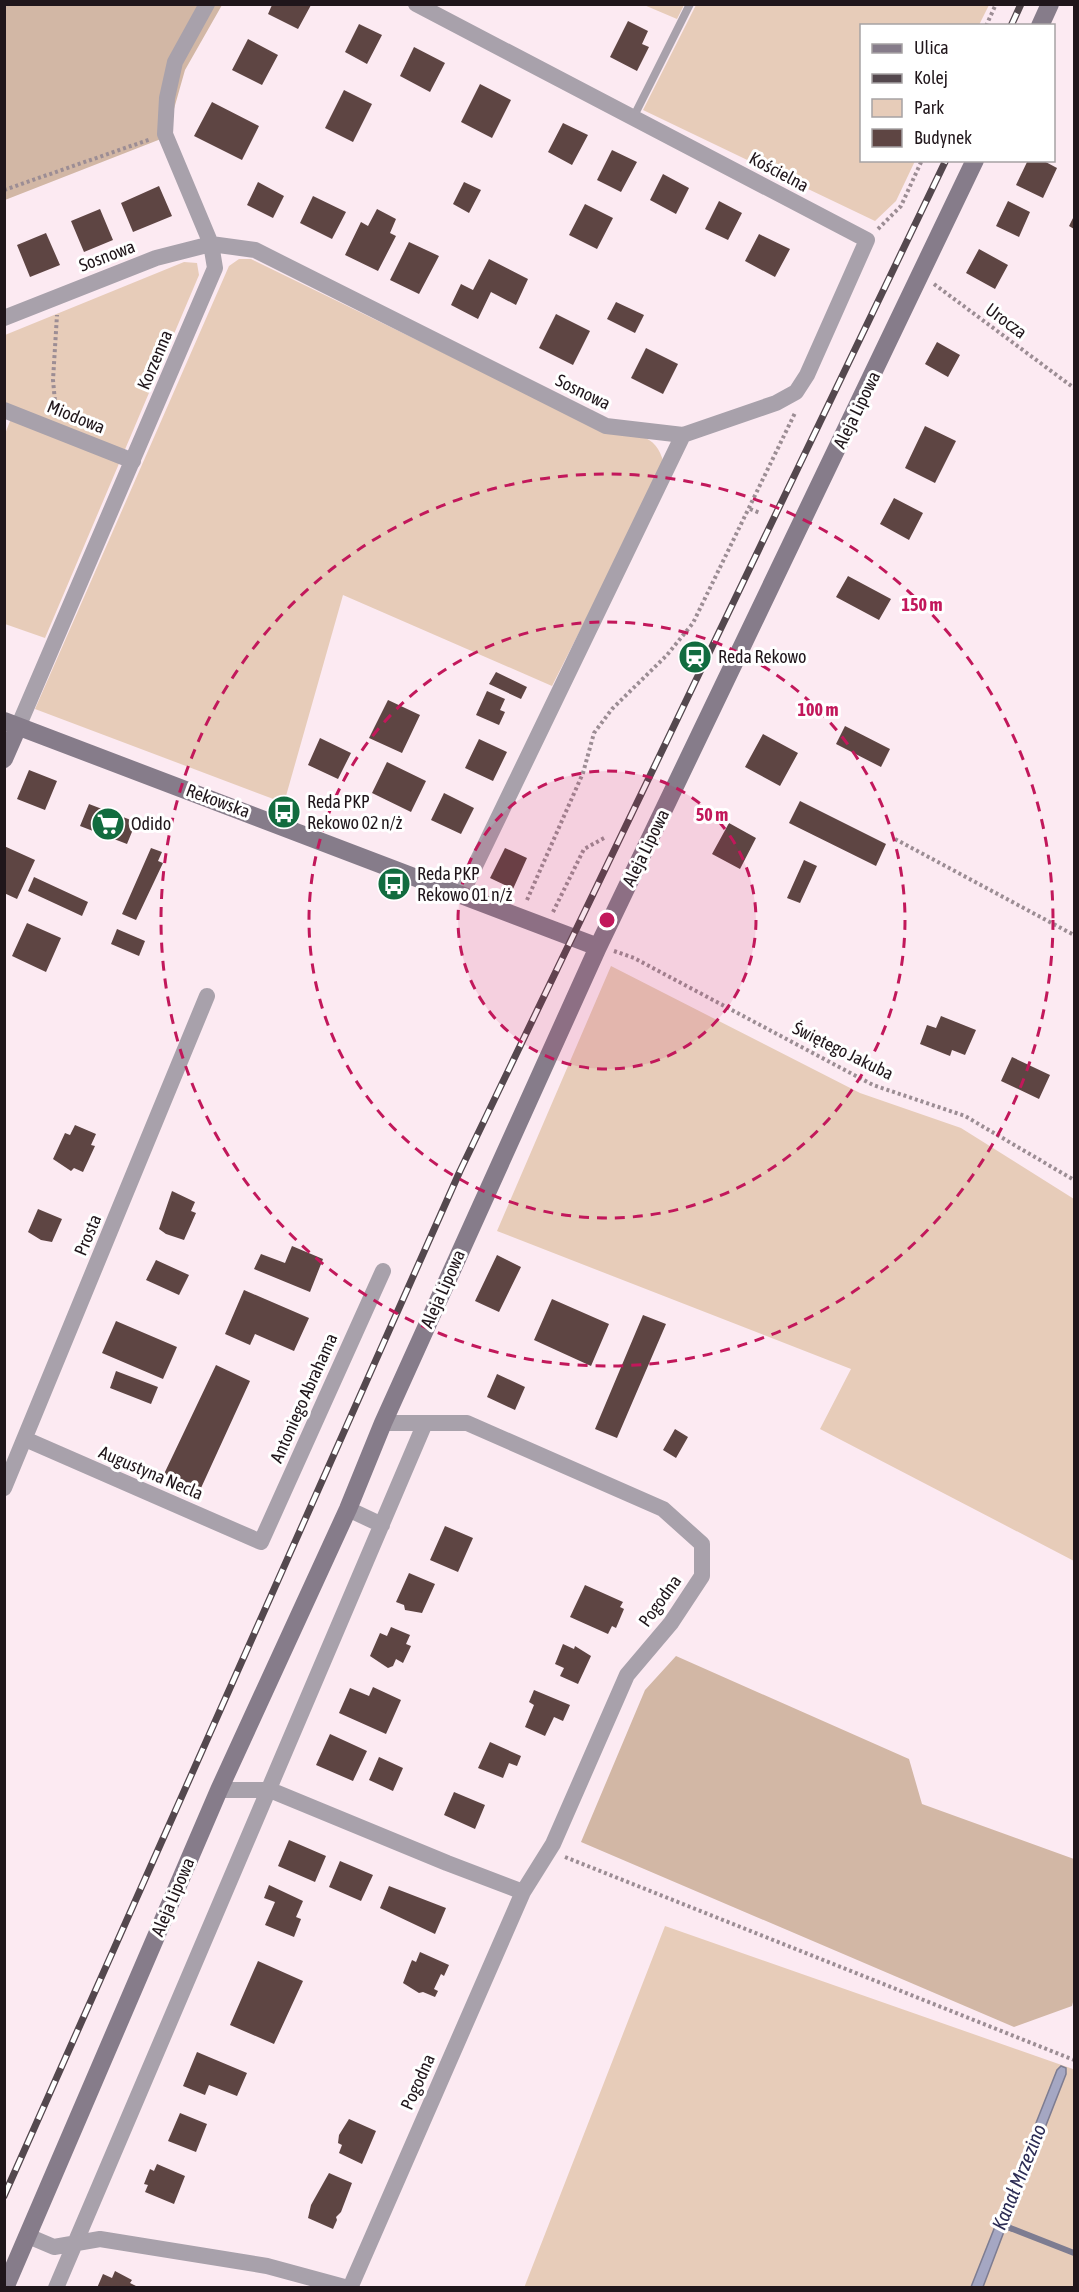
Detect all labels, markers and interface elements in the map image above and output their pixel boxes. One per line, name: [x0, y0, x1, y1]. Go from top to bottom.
legend: [860, 24, 1055, 162]
text: Ulica: [914, 37, 949, 58]
text: Kolej: [914, 67, 948, 88]
text: Park: [914, 97, 944, 118]
text: Budynek: [914, 127, 972, 148]
street label: Kościelna: [746, 147, 812, 196]
street label: Sosnowa: [76, 235, 138, 276]
street label: Urocza: [982, 299, 1031, 343]
street label: Korzenna: [133, 327, 176, 393]
street label: Aleja Lipowa: [829, 368, 884, 452]
street label: Sosnowa: [552, 369, 614, 414]
street label: Miodowa: [44, 395, 108, 438]
text: 150 m: [902, 594, 942, 615]
station icon: Reda Rekowo: [677, 639, 713, 675]
place label: Reda Rekowo: [718, 646, 807, 667]
text: 100 m: [798, 699, 838, 720]
street label: Rekowska: [183, 779, 253, 822]
place label: Reda PKP Rekowo 02 n/ż: [307, 791, 403, 833]
bus stop icon: Reda PKP Rekowo 02 n/ż: [266, 794, 302, 830]
text: 50 m: [696, 804, 728, 825]
supermarket icon: Odido: [90, 806, 126, 842]
street label: Aleja Lipowa: [618, 806, 673, 890]
place label: Odido: [131, 813, 171, 834]
place label: Reda PKP Rekowo 01 n/ż: [417, 863, 513, 905]
bus stop icon: Reda PKP Rekowo 01 n/ż: [376, 866, 412, 902]
centre of rings: [597, 910, 617, 930]
street label: Świętego Jakuba: [789, 1017, 897, 1084]
street label: Prosta: [70, 1211, 106, 1258]
street label: Aleja Lipowa: [416, 1246, 469, 1331]
street label: Antoniego Abrahama: [266, 1330, 341, 1466]
street label: Augustyna Necla: [96, 1441, 206, 1504]
street label: Pogodna: [634, 1571, 685, 1631]
street label: Aleja Lipowa: [147, 1854, 199, 1939]
street label: Pogodna: [396, 2051, 439, 2113]
water label: Kanał Mrzezino: [987, 2121, 1050, 2233]

